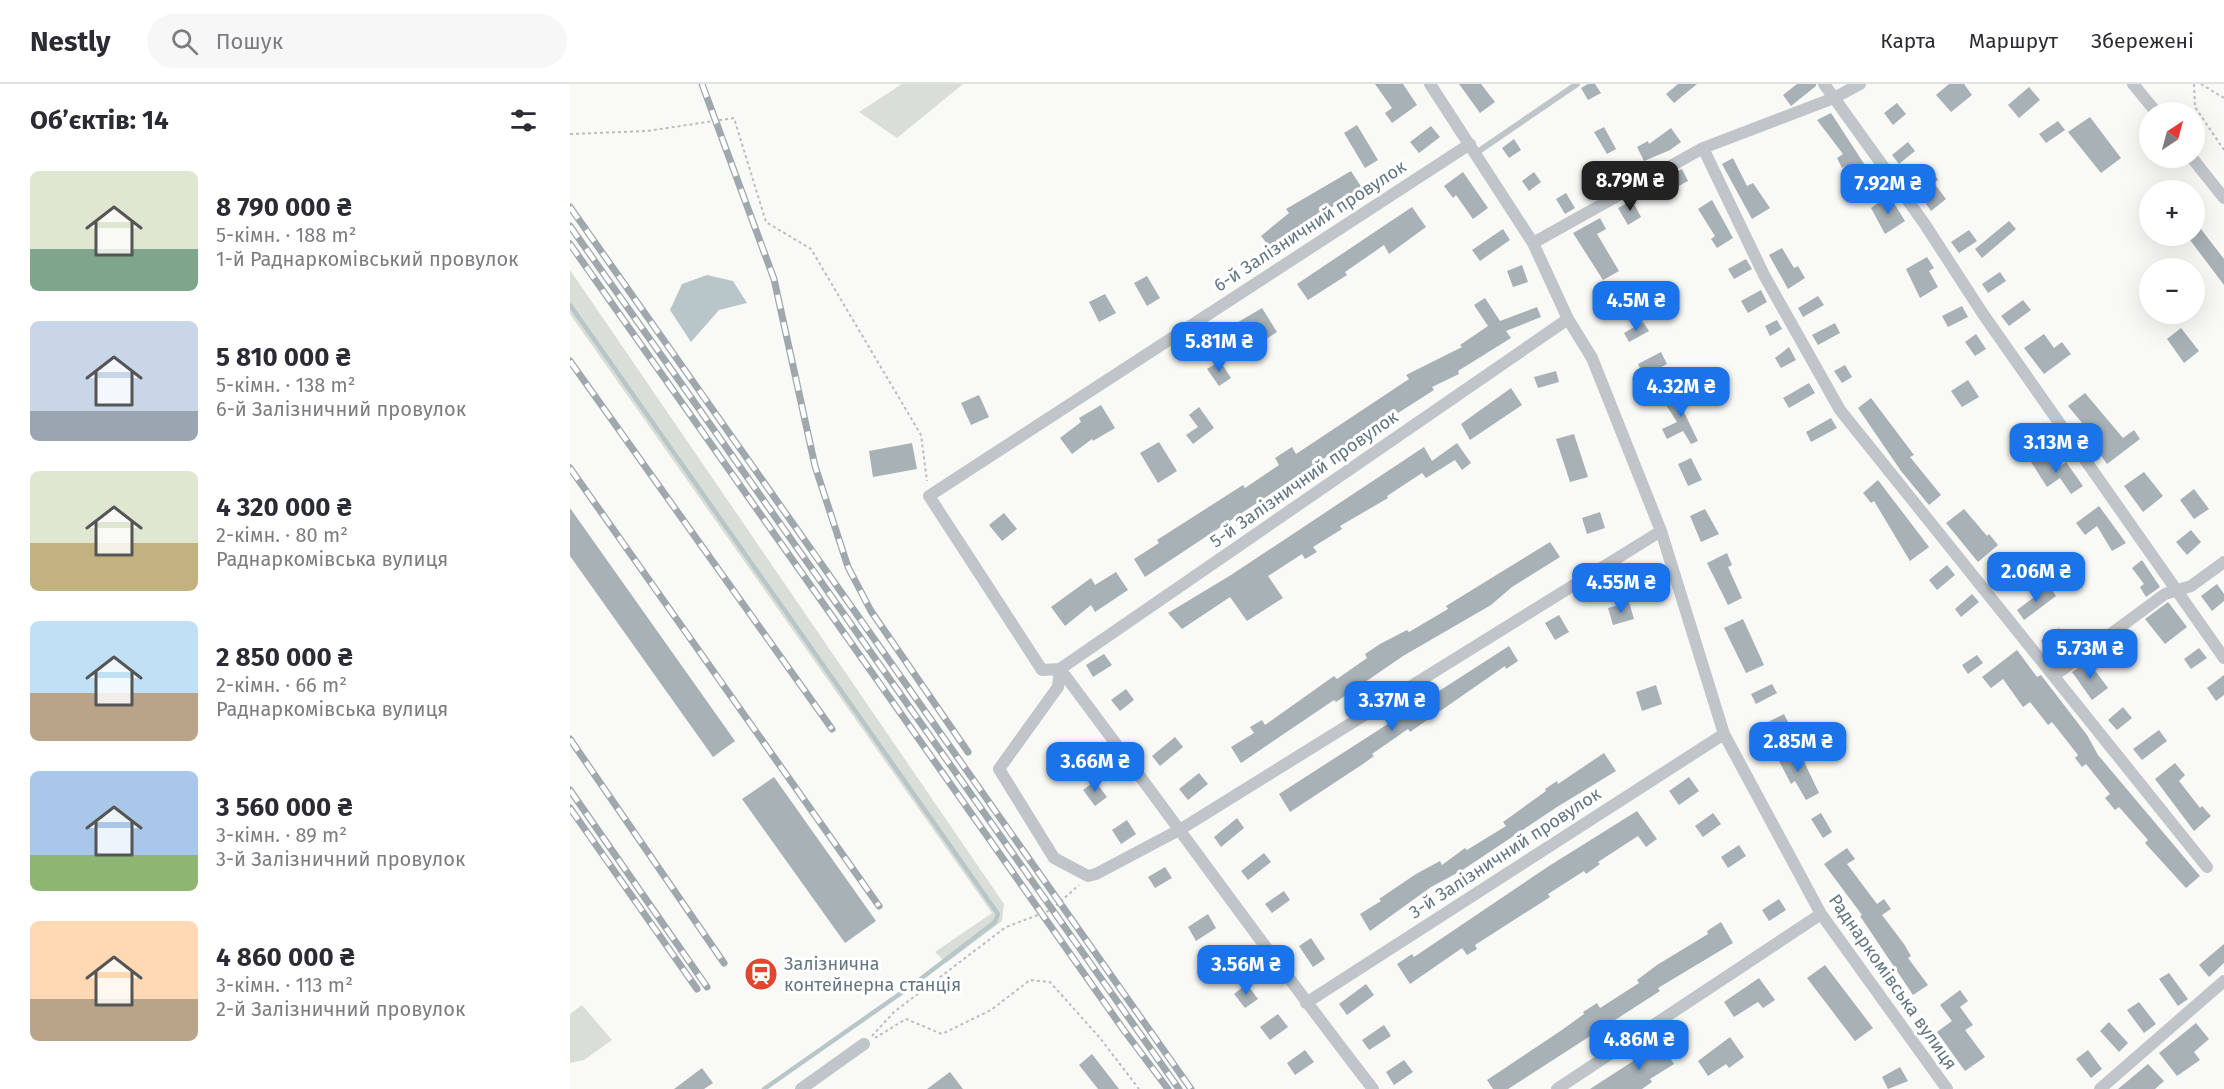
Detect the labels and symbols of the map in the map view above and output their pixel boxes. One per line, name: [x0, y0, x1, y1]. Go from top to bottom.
north arrow: [2139, 102, 2205, 168]
street label: 6-й Залізничний провулок: [1210, 155, 1411, 297]
pin: 8.79M ₴: [1575, 161, 1685, 212]
pin: 7.92M ₴: [1833, 164, 1943, 215]
pin: 4.5M ₴: [1587, 281, 1685, 332]
pin: 5.81M ₴: [1164, 322, 1274, 373]
pin: 4.32M ₴: [1626, 367, 1736, 418]
street label: 5-й Залізничний провулок: [1206, 405, 1403, 552]
pin: 3.13M ₴: [2001, 423, 2111, 474]
pin: 2.06M ₴: [1981, 552, 2091, 603]
pin: 4.55M ₴: [1566, 563, 1676, 614]
pin: 5.73M ₴: [2035, 629, 2145, 680]
pin: 3.37M ₴: [1337, 681, 1447, 732]
pin: 2.85M ₴: [1743, 722, 1853, 773]
pin: 3.66M ₴: [1040, 742, 1150, 793]
street label: 3-й Залізничний провулок: [1405, 782, 1606, 923]
street label: Раднаркомівська вулиця: [1824, 890, 1962, 1074]
pin: 3.56M ₴: [1191, 945, 1301, 996]
place label: Залізнична контейнерна станція: [784, 953, 961, 996]
station icon: Залізнична контейнерна станція: [743, 956, 779, 992]
pin: 4.86M ₴: [1584, 1020, 1694, 1071]

